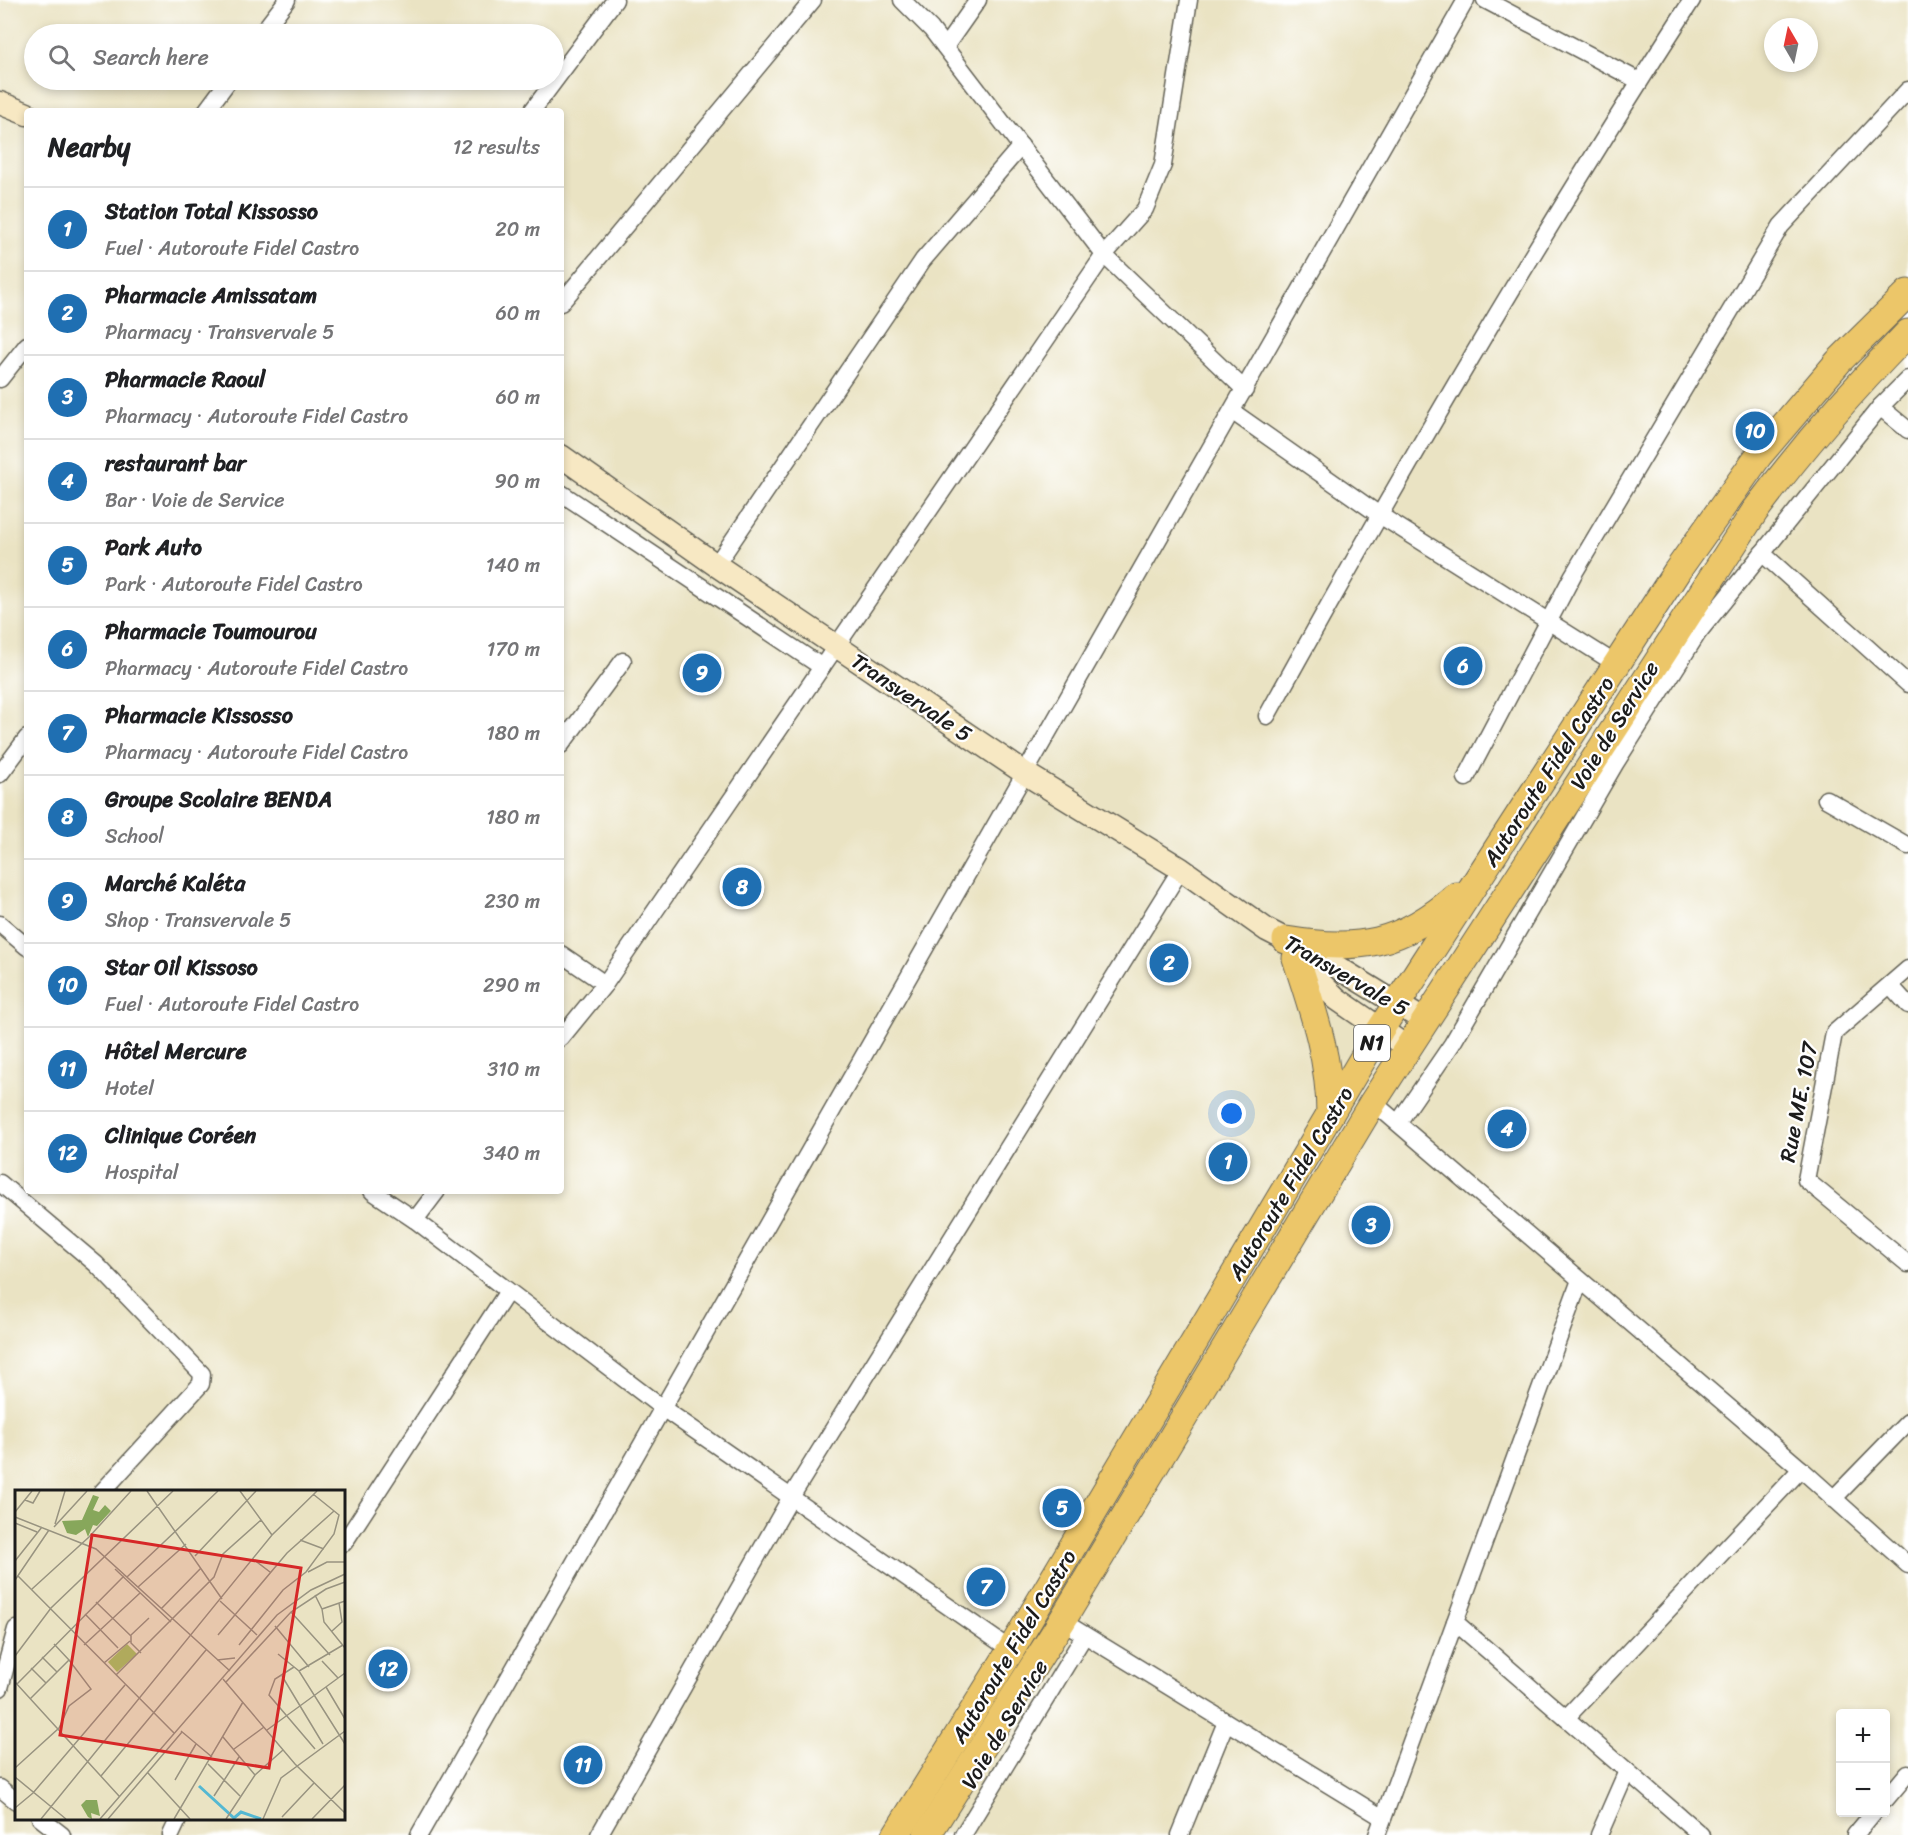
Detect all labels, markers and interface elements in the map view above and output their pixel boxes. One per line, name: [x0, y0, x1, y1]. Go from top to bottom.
north arrow: [1764, 18, 1818, 72]
search box: [24, 24, 564, 90]
text: Search here: [93, 38, 209, 77]
icon: search: [45, 41, 78, 74]
text: Nearby: [48, 124, 130, 170]
text: 12 results: [453, 130, 540, 165]
text: Station Total Kissosso: [105, 192, 318, 231]
text: 1: [63, 212, 72, 247]
text: 20 m: [495, 212, 540, 247]
text: Fuel · Autoroute Fidel Castro: [105, 231, 359, 266]
text: Pharmacie Amissatam: [105, 276, 317, 315]
text: 2: [62, 296, 73, 331]
text: 60 m: [495, 296, 540, 331]
text: Pharmacy · Transvervale 5: [105, 315, 334, 350]
text: Pharmacie Raoul: [105, 360, 265, 399]
text: 3: [62, 380, 73, 415]
text: 60 m: [495, 380, 540, 415]
text: Pharmacy · Autoroute Fidel Castro: [105, 399, 408, 434]
pin: 10: [1736, 408, 1774, 454]
text: restaurant bar: [105, 444, 246, 483]
text: 4: [61, 464, 74, 499]
text: 90 m: [495, 464, 540, 499]
text: Bar · Voie de Service: [105, 483, 284, 518]
text: Park Auto: [105, 528, 202, 567]
text: 5: [61, 548, 74, 583]
text: 140 m: [486, 548, 540, 583]
text: Park · Autoroute Fidel Castro: [105, 567, 363, 602]
text: Pharmacie Toumourou: [105, 612, 317, 651]
text: 6: [62, 632, 73, 667]
text: 170 m: [487, 632, 540, 667]
street label: Transvervale 5: [843, 642, 981, 753]
pin: 6: [1444, 644, 1482, 688]
pin: 9: [682, 650, 722, 696]
text: Pharmacy · Autoroute Fidel Castro: [105, 651, 408, 686]
street label: Voie de Service: [1559, 653, 1670, 798]
street label: Autoroute Fidel Castro: [1471, 668, 1625, 875]
text: Pharmacie Kissosso: [105, 696, 293, 735]
text: 7: [62, 716, 73, 751]
text: 180 m: [486, 716, 540, 751]
text: Pharmacy · Autoroute Fidel Castro: [105, 735, 408, 770]
text: Groupe Scolaire BENDA: [105, 780, 332, 819]
text: 8: [61, 800, 74, 835]
text: 180 m: [486, 800, 540, 835]
text: School: [105, 819, 164, 854]
text: Marché Kaléta: [105, 864, 245, 903]
pin: 8: [722, 864, 762, 910]
text: 9: [61, 884, 74, 919]
text: 230 m: [484, 884, 540, 919]
text: Shop · Transvervale 5: [105, 903, 292, 938]
street label: Transvervale 5: [1276, 924, 1417, 1027]
pin: 2: [1150, 940, 1188, 986]
text: Star Oil Kissoso: [105, 948, 258, 987]
text: 10: [57, 968, 78, 1003]
text: 290 m: [483, 968, 540, 1003]
text: Fuel · Autoroute Fidel Castro: [105, 987, 359, 1022]
road number: N1: [1354, 1025, 1390, 1061]
text: Hôtel Mercure: [105, 1032, 247, 1071]
street label: Rue ME. 107: [1768, 1037, 1829, 1165]
text: 11: [59, 1052, 76, 1087]
text: 310 m: [487, 1052, 540, 1087]
text: Hotel: [105, 1071, 154, 1106]
street label: Autoroute Fidel Castro: [1216, 1078, 1364, 1289]
your location: [1217, 1099, 1246, 1128]
pin: 4: [1488, 1106, 1526, 1152]
text: Clinique Coréen: [105, 1116, 256, 1155]
text: 12: [57, 1136, 78, 1171]
text: 340 m: [483, 1136, 540, 1171]
pin: 1: [1208, 1140, 1248, 1184]
text: Hospital: [105, 1155, 178, 1190]
pin: 3: [1352, 1202, 1390, 1248]
pin: 5: [1042, 1486, 1082, 1530]
inset map: [15, 1490, 345, 1820]
street label: Autoroute Fidel Castro: [939, 1541, 1087, 1752]
pin: 7: [966, 1564, 1006, 1610]
pin: 12: [368, 1646, 408, 1692]
street label: Voie de Service: [950, 1652, 1059, 1797]
map controls: [1836, 1709, 1890, 1817]
button: +: [1836, 1709, 1890, 1763]
pin: 11: [564, 1742, 602, 1788]
button: −: [1836, 1763, 1890, 1817]

